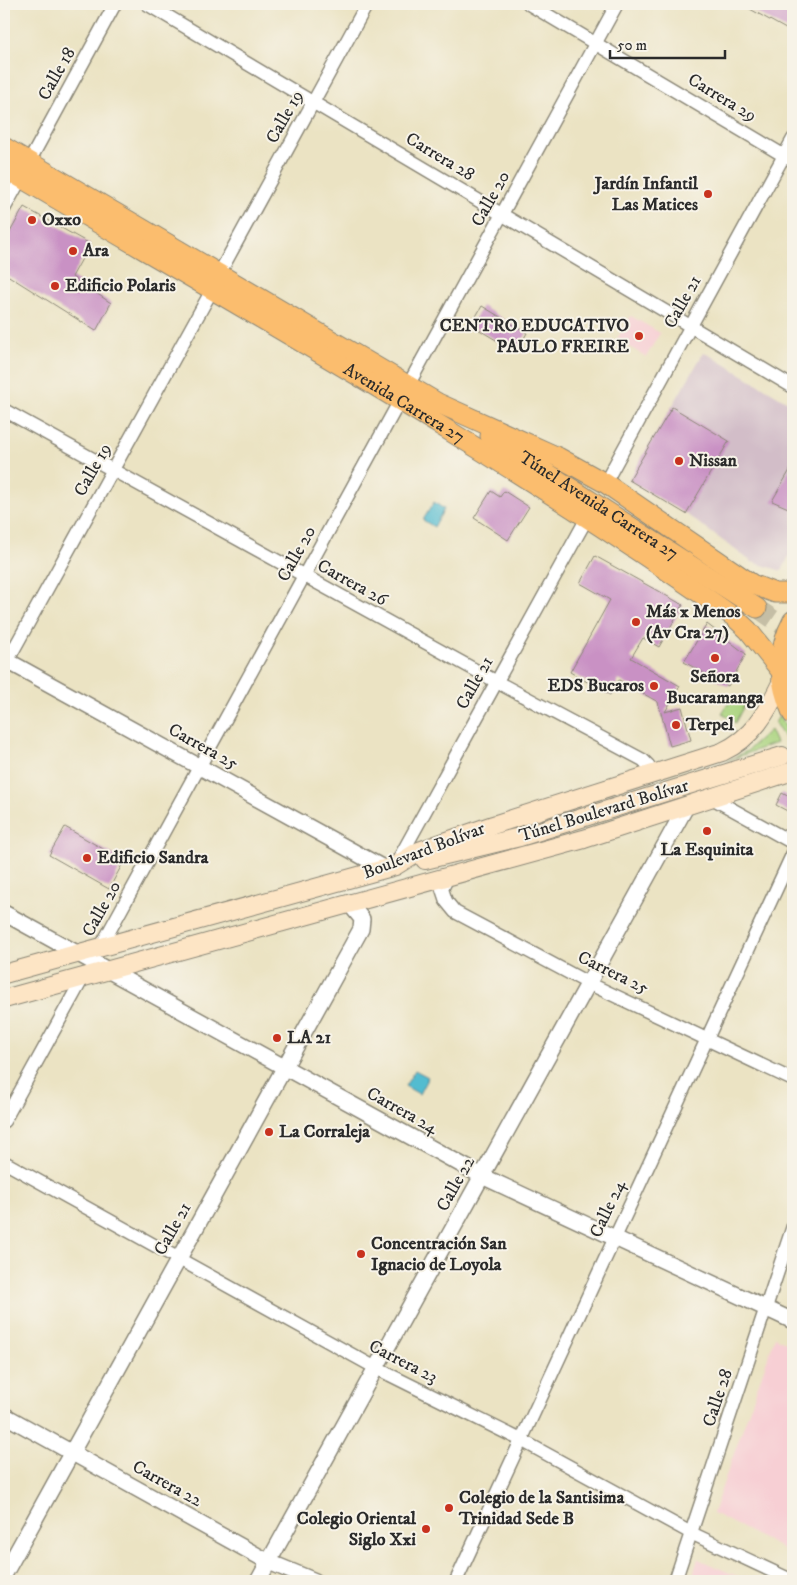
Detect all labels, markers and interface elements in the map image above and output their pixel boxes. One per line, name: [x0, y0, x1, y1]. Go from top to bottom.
scale bar: [610, 28, 724, 60]
text: 50 m: [617, 36, 647, 55]
street label: Calle 18: [33, 44, 81, 104]
street label: Carrera 29: [684, 69, 760, 127]
street label: Calle 19: [262, 87, 308, 147]
street label: Carrera 28: [402, 128, 478, 186]
street label: Calle 20: [467, 167, 515, 231]
place label: Jardín Infantil Las Matices: [593, 173, 699, 216]
marker: Jardín Infantil Las Matices: [702, 188, 714, 200]
place label: Oxxo: [42, 209, 81, 231]
marker: Oxxo: [26, 214, 38, 226]
place label: Ara: [82, 240, 109, 262]
marker: Ara: [67, 245, 79, 257]
street label: Calle 21: [660, 272, 706, 332]
place label: Edificio Polaris: [65, 275, 176, 297]
marker: Edificio Polaris: [49, 280, 61, 292]
place label: CENTRO EDUCATIVO PAULO FREIRE: [440, 315, 629, 358]
marker: CENTRO EDUCATIVO PAULO FREIRE: [633, 330, 645, 342]
street label: Avenida Carrera 27: [339, 358, 468, 449]
street label: Calle 19: [70, 440, 116, 500]
street label: Túnel Avenida Carrera 27: [515, 447, 682, 565]
place label: Nissan: [689, 450, 738, 472]
marker: Nissan: [673, 455, 685, 467]
street label: Calle 20: [273, 522, 321, 586]
street label: Carrera 26: [313, 555, 391, 612]
place label: Más x Menos (Av Cra 27): [646, 601, 740, 644]
marker: Más x Menos (Av Cra 27): [630, 616, 642, 628]
marker: Señora Bucaramanga: [709, 652, 721, 664]
street label: Calle 21: [452, 653, 498, 713]
place label: Señora Bucaramanga: [667, 666, 764, 709]
place label: EDS Bucaros: [548, 675, 644, 697]
marker: EDS Bucaros: [648, 680, 660, 692]
place label: Terpel: [685, 714, 734, 736]
street label: Carrera 25: [164, 719, 242, 775]
marker: Terpel: [670, 719, 682, 731]
street label: Túnel Boulevard Bolívar: [517, 775, 692, 847]
street label: Boulevard Bolívar: [360, 817, 488, 884]
marker: La Esquinita: [701, 825, 713, 837]
place label: La Esquinita: [661, 839, 754, 861]
place label: Edificio Sandra: [97, 847, 209, 869]
marker: Edificio Sandra: [81, 852, 93, 864]
street label: Calle 20: [78, 877, 126, 941]
street label: Carrera 25: [574, 946, 652, 1000]
place label: LA 21: [287, 1027, 331, 1049]
marker: LA 21: [271, 1032, 283, 1044]
street label: Carrera 24: [363, 1083, 442, 1140]
place label: La Corraleja: [279, 1121, 370, 1143]
marker: La Corraleja: [263, 1126, 275, 1138]
street label: Calle 22: [432, 1153, 480, 1215]
street label: Calle 24: [585, 1176, 631, 1241]
street label: Calle 21: [150, 1199, 196, 1259]
place label: Concentración San Ignacio de Loyola: [371, 1233, 507, 1276]
marker: Concentración San Ignacio de Loyola: [355, 1248, 367, 1260]
street label: Carrera 23: [365, 1335, 441, 1389]
street label: Calle 28: [698, 1366, 738, 1430]
street label: Carrera 22: [128, 1456, 206, 1512]
place label: Colegio de la Santisima Trinidad Sede B: [458, 1487, 625, 1530]
marker: Colegio de la Santisima Trinidad Sede B: [443, 1502, 455, 1514]
place label: Colegio Oriental Siglo Xxi: [297, 1508, 417, 1551]
marker: Colegio Oriental Siglo Xxi: [420, 1523, 432, 1535]

